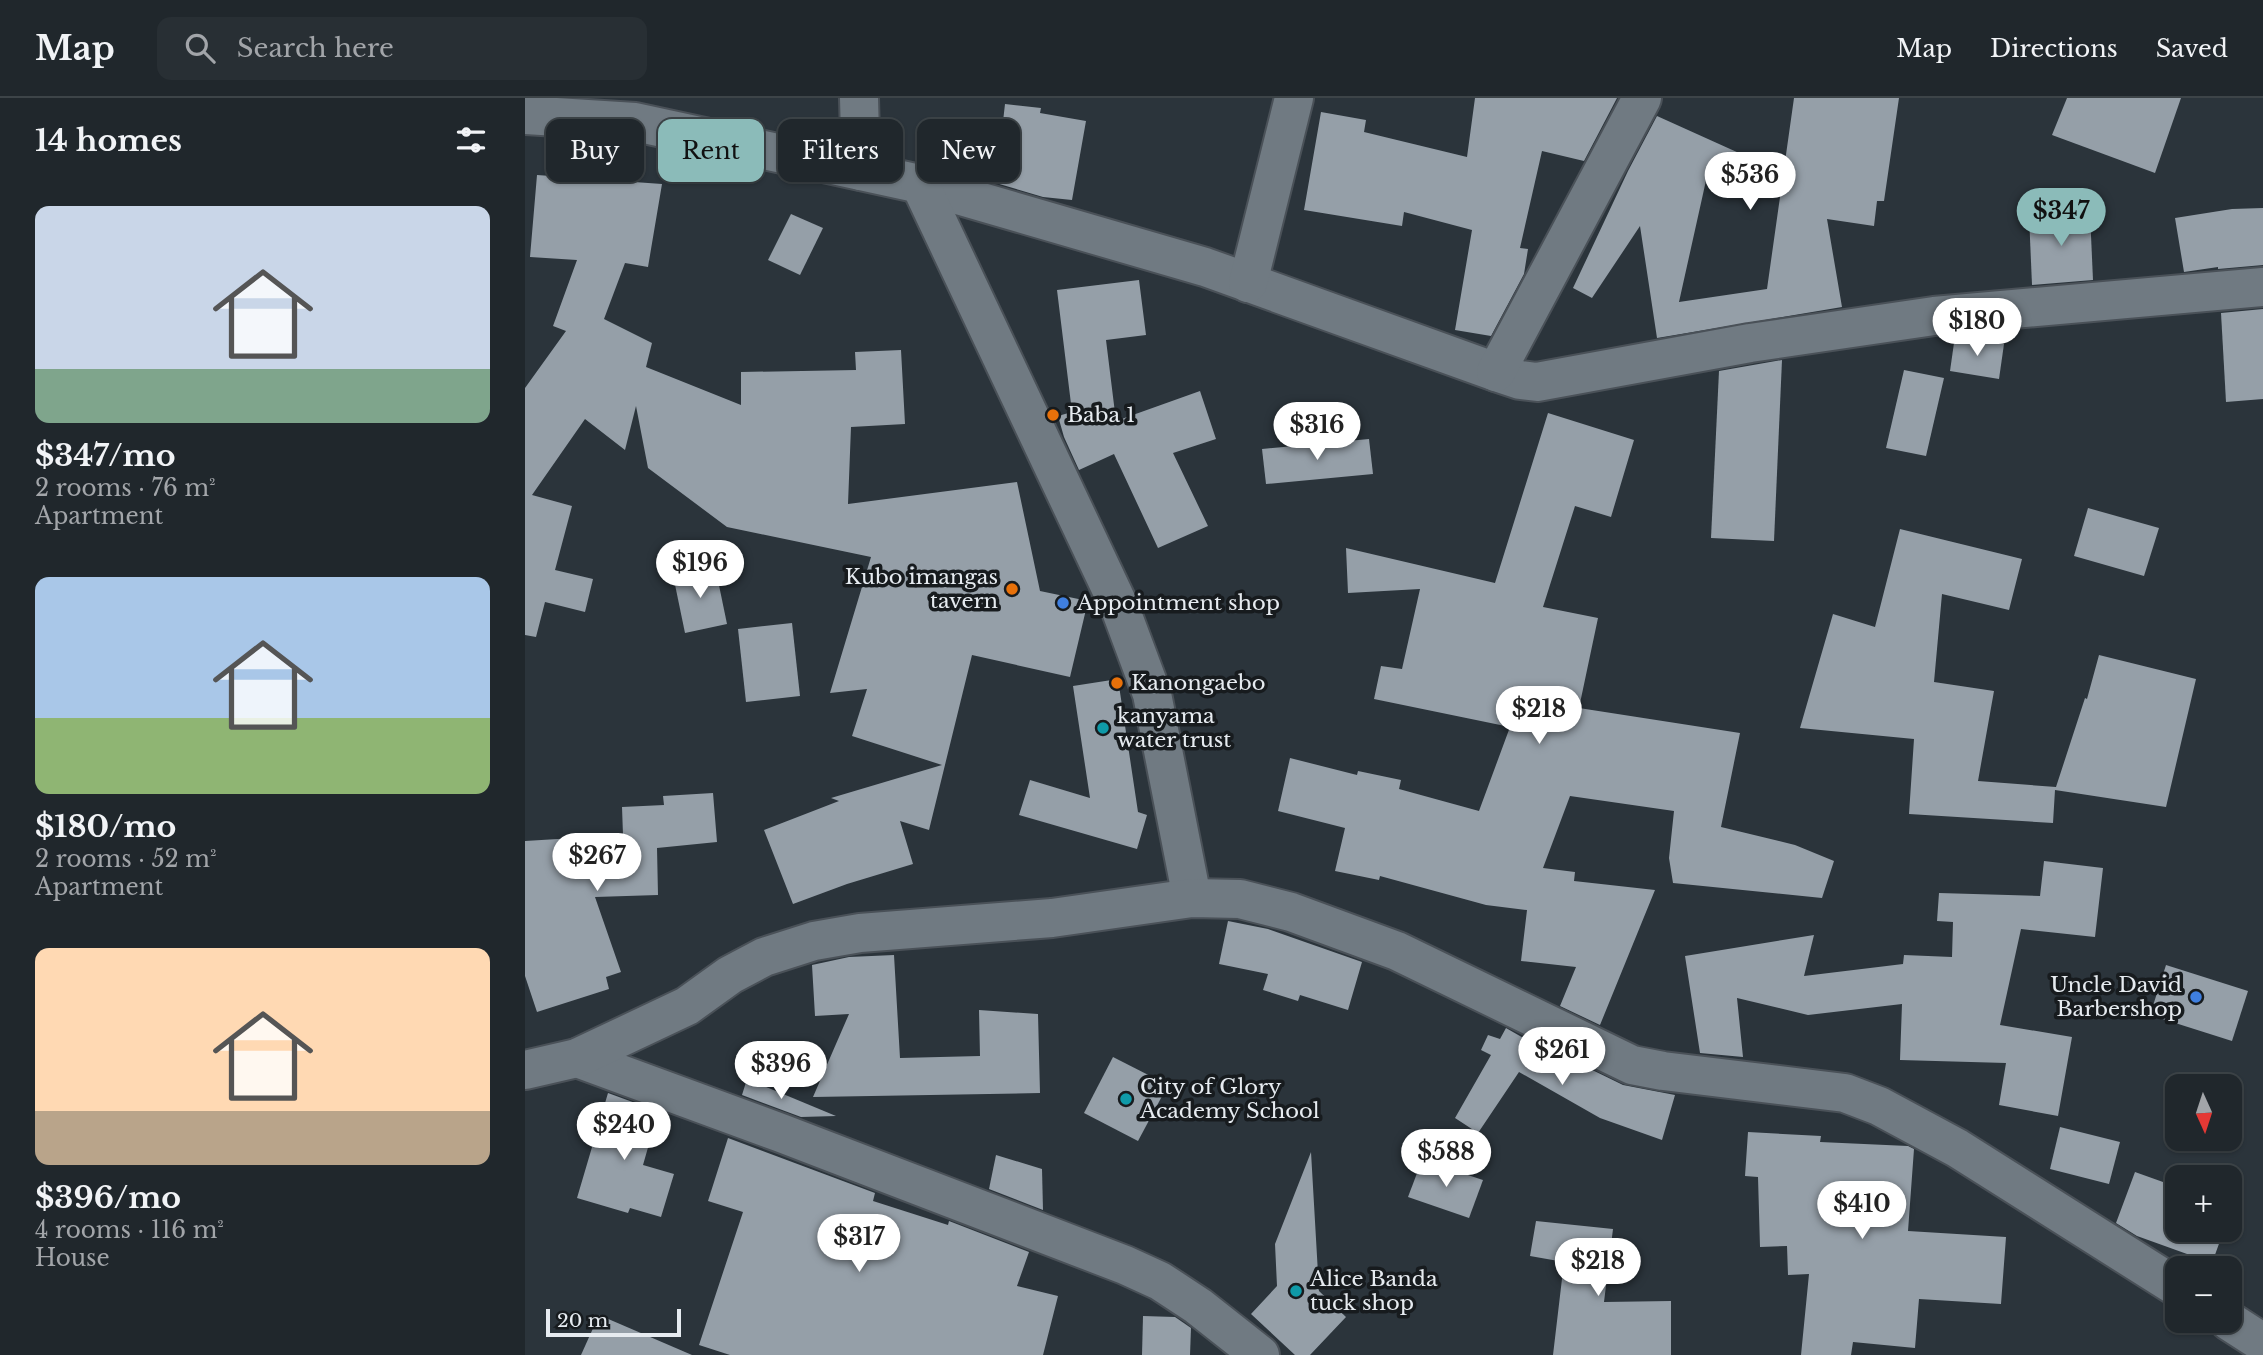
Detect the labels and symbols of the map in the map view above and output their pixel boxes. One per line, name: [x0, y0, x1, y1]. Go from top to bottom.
pin: $536: [1709, 152, 1791, 212]
pin: $347: [2020, 188, 2102, 248]
pin: $180: [1936, 299, 2018, 358]
place label: Baba 1: [1067, 402, 1135, 428]
pin: $316: [1276, 402, 1358, 462]
marker: Baba 1: [1045, 407, 1061, 423]
pin: $196: [659, 540, 741, 600]
place label: Kubo imangas tavern: [845, 564, 998, 614]
marker: Kubo imangas tavern: [1004, 581, 1020, 597]
place label: Appointment shop: [1076, 590, 1280, 616]
marker: Appointment shop: [1055, 595, 1071, 611]
place label: Kanongaebo: [1131, 670, 1265, 696]
marker: Kanongaebo: [1109, 675, 1125, 691]
pin: $218: [1498, 686, 1580, 746]
place label: kanyama water trust: [1117, 703, 1231, 753]
marker: kanyama water trust: [1095, 720, 1111, 736]
pin: $267: [556, 834, 638, 893]
place label: Uncle David Barbershop: [2050, 972, 2182, 1022]
marker: Uncle David Barbershop: [2188, 989, 2204, 1005]
pin: $261: [1521, 1028, 1603, 1087]
pin: $396: [740, 1042, 822, 1101]
place label: City of Glory Academy School: [1139, 1074, 1320, 1124]
north arrow: [2165, 1074, 2242, 1152]
marker: City of Glory Academy School: [1118, 1091, 1134, 1107]
pin: $240: [583, 1102, 665, 1162]
pin: $588: [1405, 1130, 1487, 1189]
pin: $410: [1821, 1182, 1903, 1241]
pin: $317: [818, 1214, 900, 1274]
pin: $218: [1557, 1238, 1639, 1298]
place label: Alice Banda tuck shop: [1309, 1266, 1438, 1316]
marker: Alice Banda tuck shop: [1288, 1283, 1304, 1299]
scale bar: [546, 1306, 681, 1338]

